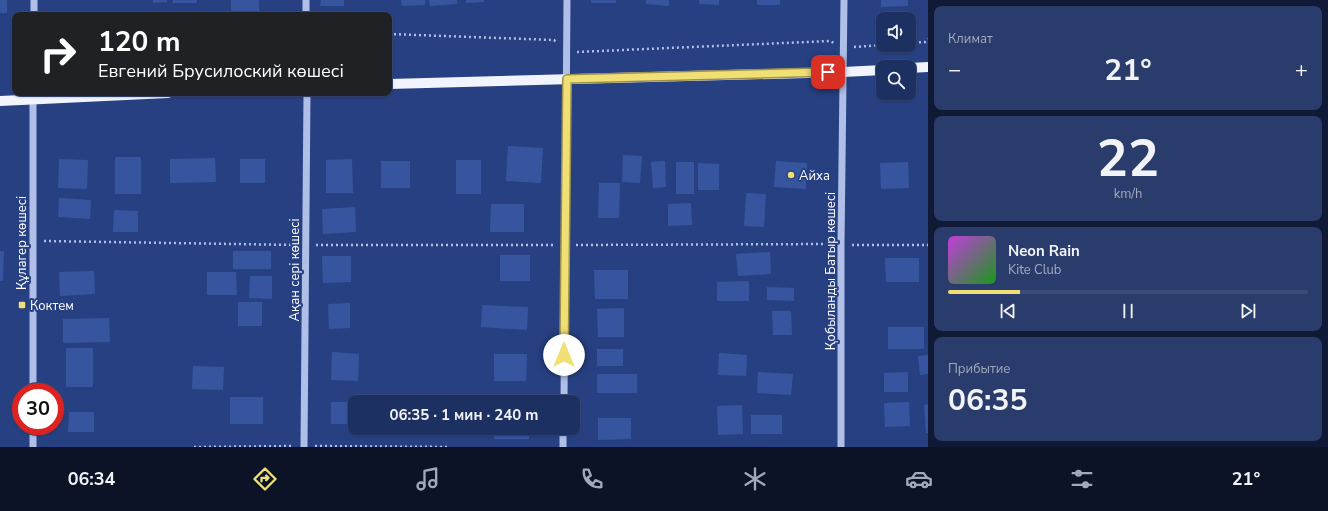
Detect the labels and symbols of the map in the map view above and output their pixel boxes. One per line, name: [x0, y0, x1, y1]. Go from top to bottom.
pin: [811, 55, 845, 89]
place label: Айха: [799, 167, 830, 185]
marker: Айха: [786, 170, 796, 180]
street label: Қобыланды Батыр көшесі: [822, 192, 840, 350]
street label: Құлагер көшесі: [13, 196, 31, 290]
street label: Ақан сері көшесі: [286, 218, 304, 322]
place label: Коктем: [30, 297, 74, 315]
marker: Коктем: [17, 300, 27, 310]
position arrow: [543, 334, 585, 376]
speed limit sign: 30: [12, 383, 64, 435]

